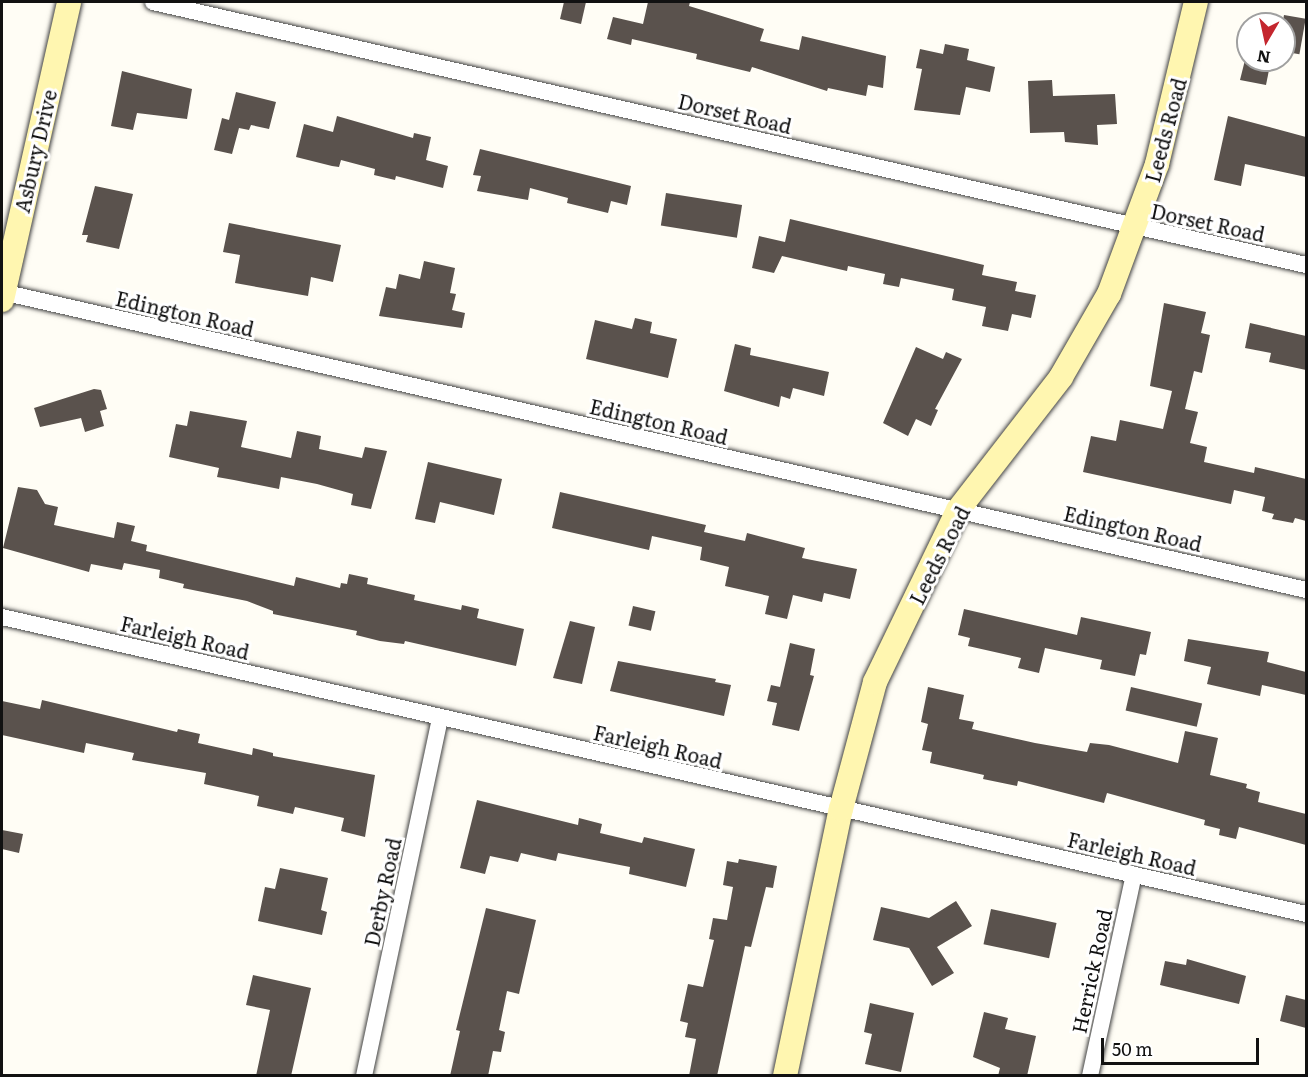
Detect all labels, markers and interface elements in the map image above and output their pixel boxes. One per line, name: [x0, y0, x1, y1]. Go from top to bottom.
north arrow: [1236, 12, 1296, 72]
text: N: [1255, 45, 1272, 71]
street label: Leeds Road: [1140, 75, 1190, 185]
street label: Asbury Drive: [9, 87, 61, 215]
street label: Dorset Road: [676, 88, 794, 138]
street label: Dorset Road: [1149, 198, 1267, 246]
street label: Edington Road: [113, 285, 257, 341]
street label: Edington Road: [587, 393, 731, 449]
street label: Edington Road: [1061, 500, 1205, 556]
street label: Leeds Road: [904, 502, 974, 608]
street label: Farleigh Road: [118, 611, 252, 663]
street label: Farleigh Road: [591, 720, 725, 772]
street label: Farleigh Road: [1065, 827, 1199, 879]
street label: Derby Road: [359, 836, 405, 948]
street label: Herrick Road: [1066, 906, 1116, 1036]
scale bar: [1104, 1026, 1262, 1064]
text: 50 m: [1112, 1035, 1153, 1062]

